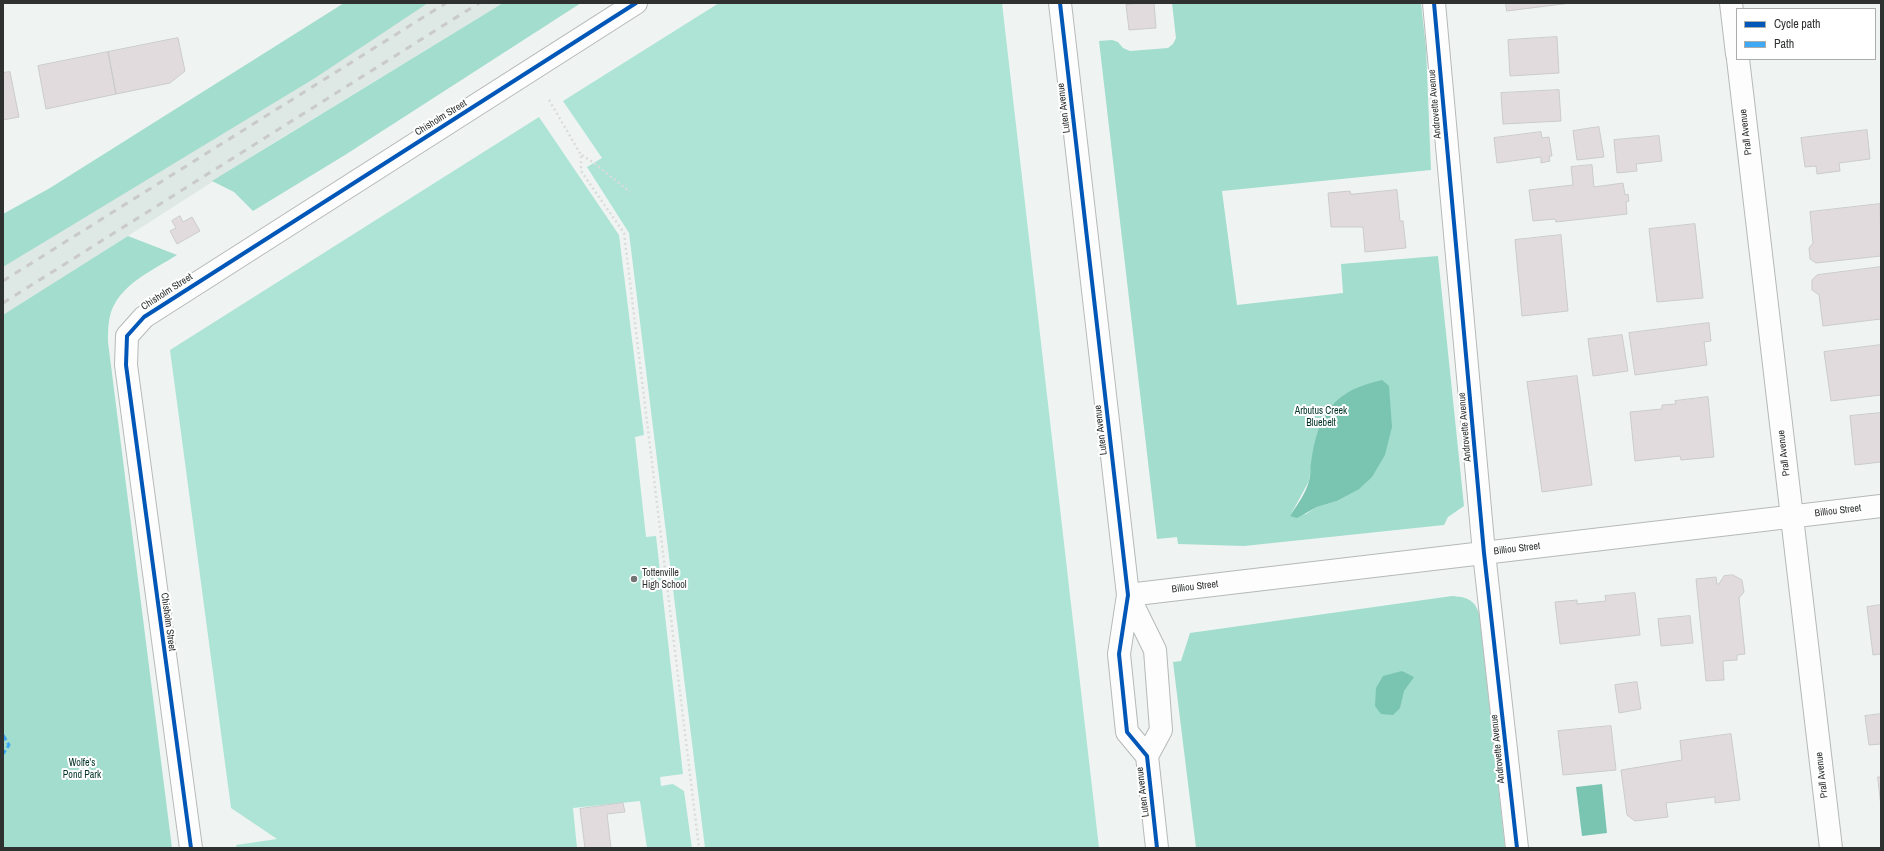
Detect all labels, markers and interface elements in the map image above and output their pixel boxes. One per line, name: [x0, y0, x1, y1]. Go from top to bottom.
legend: [1736, 8, 1876, 60]
text: Cycle path: [1774, 16, 1821, 32]
text: Path: [1774, 36, 1794, 52]
street label: Androvette Avenue: [1426, 69, 1444, 139]
street label: Luten Avenue: [1055, 82, 1073, 134]
street label: Chisholm Street: [413, 97, 469, 139]
street label: Prall Avenue: [1737, 108, 1755, 156]
street label: Chisholm Street: [139, 271, 195, 313]
street label: Androvette Avenue: [1456, 392, 1474, 462]
street label: Luten Avenue: [1092, 404, 1110, 456]
park label: Arbutus Creek Bluebelt: [1295, 405, 1347, 428]
street label: Prall Avenue: [1775, 429, 1793, 477]
street label: Billiou Street: [1814, 502, 1862, 520]
street label: Billiou Street: [1493, 540, 1541, 558]
place label: Tottenville High School: [642, 567, 687, 590]
marker: Tottenville High School: [629, 574, 639, 584]
street label: Billiou Street: [1171, 578, 1219, 596]
street label: Chisholm Street: [158, 592, 178, 652]
street label: Androvette Avenue: [1488, 714, 1508, 784]
street label: Prall Avenue: [1813, 751, 1831, 799]
park label: Wolfe's Pond Park: [63, 757, 101, 780]
street label: Luten Avenue: [1134, 766, 1152, 818]

